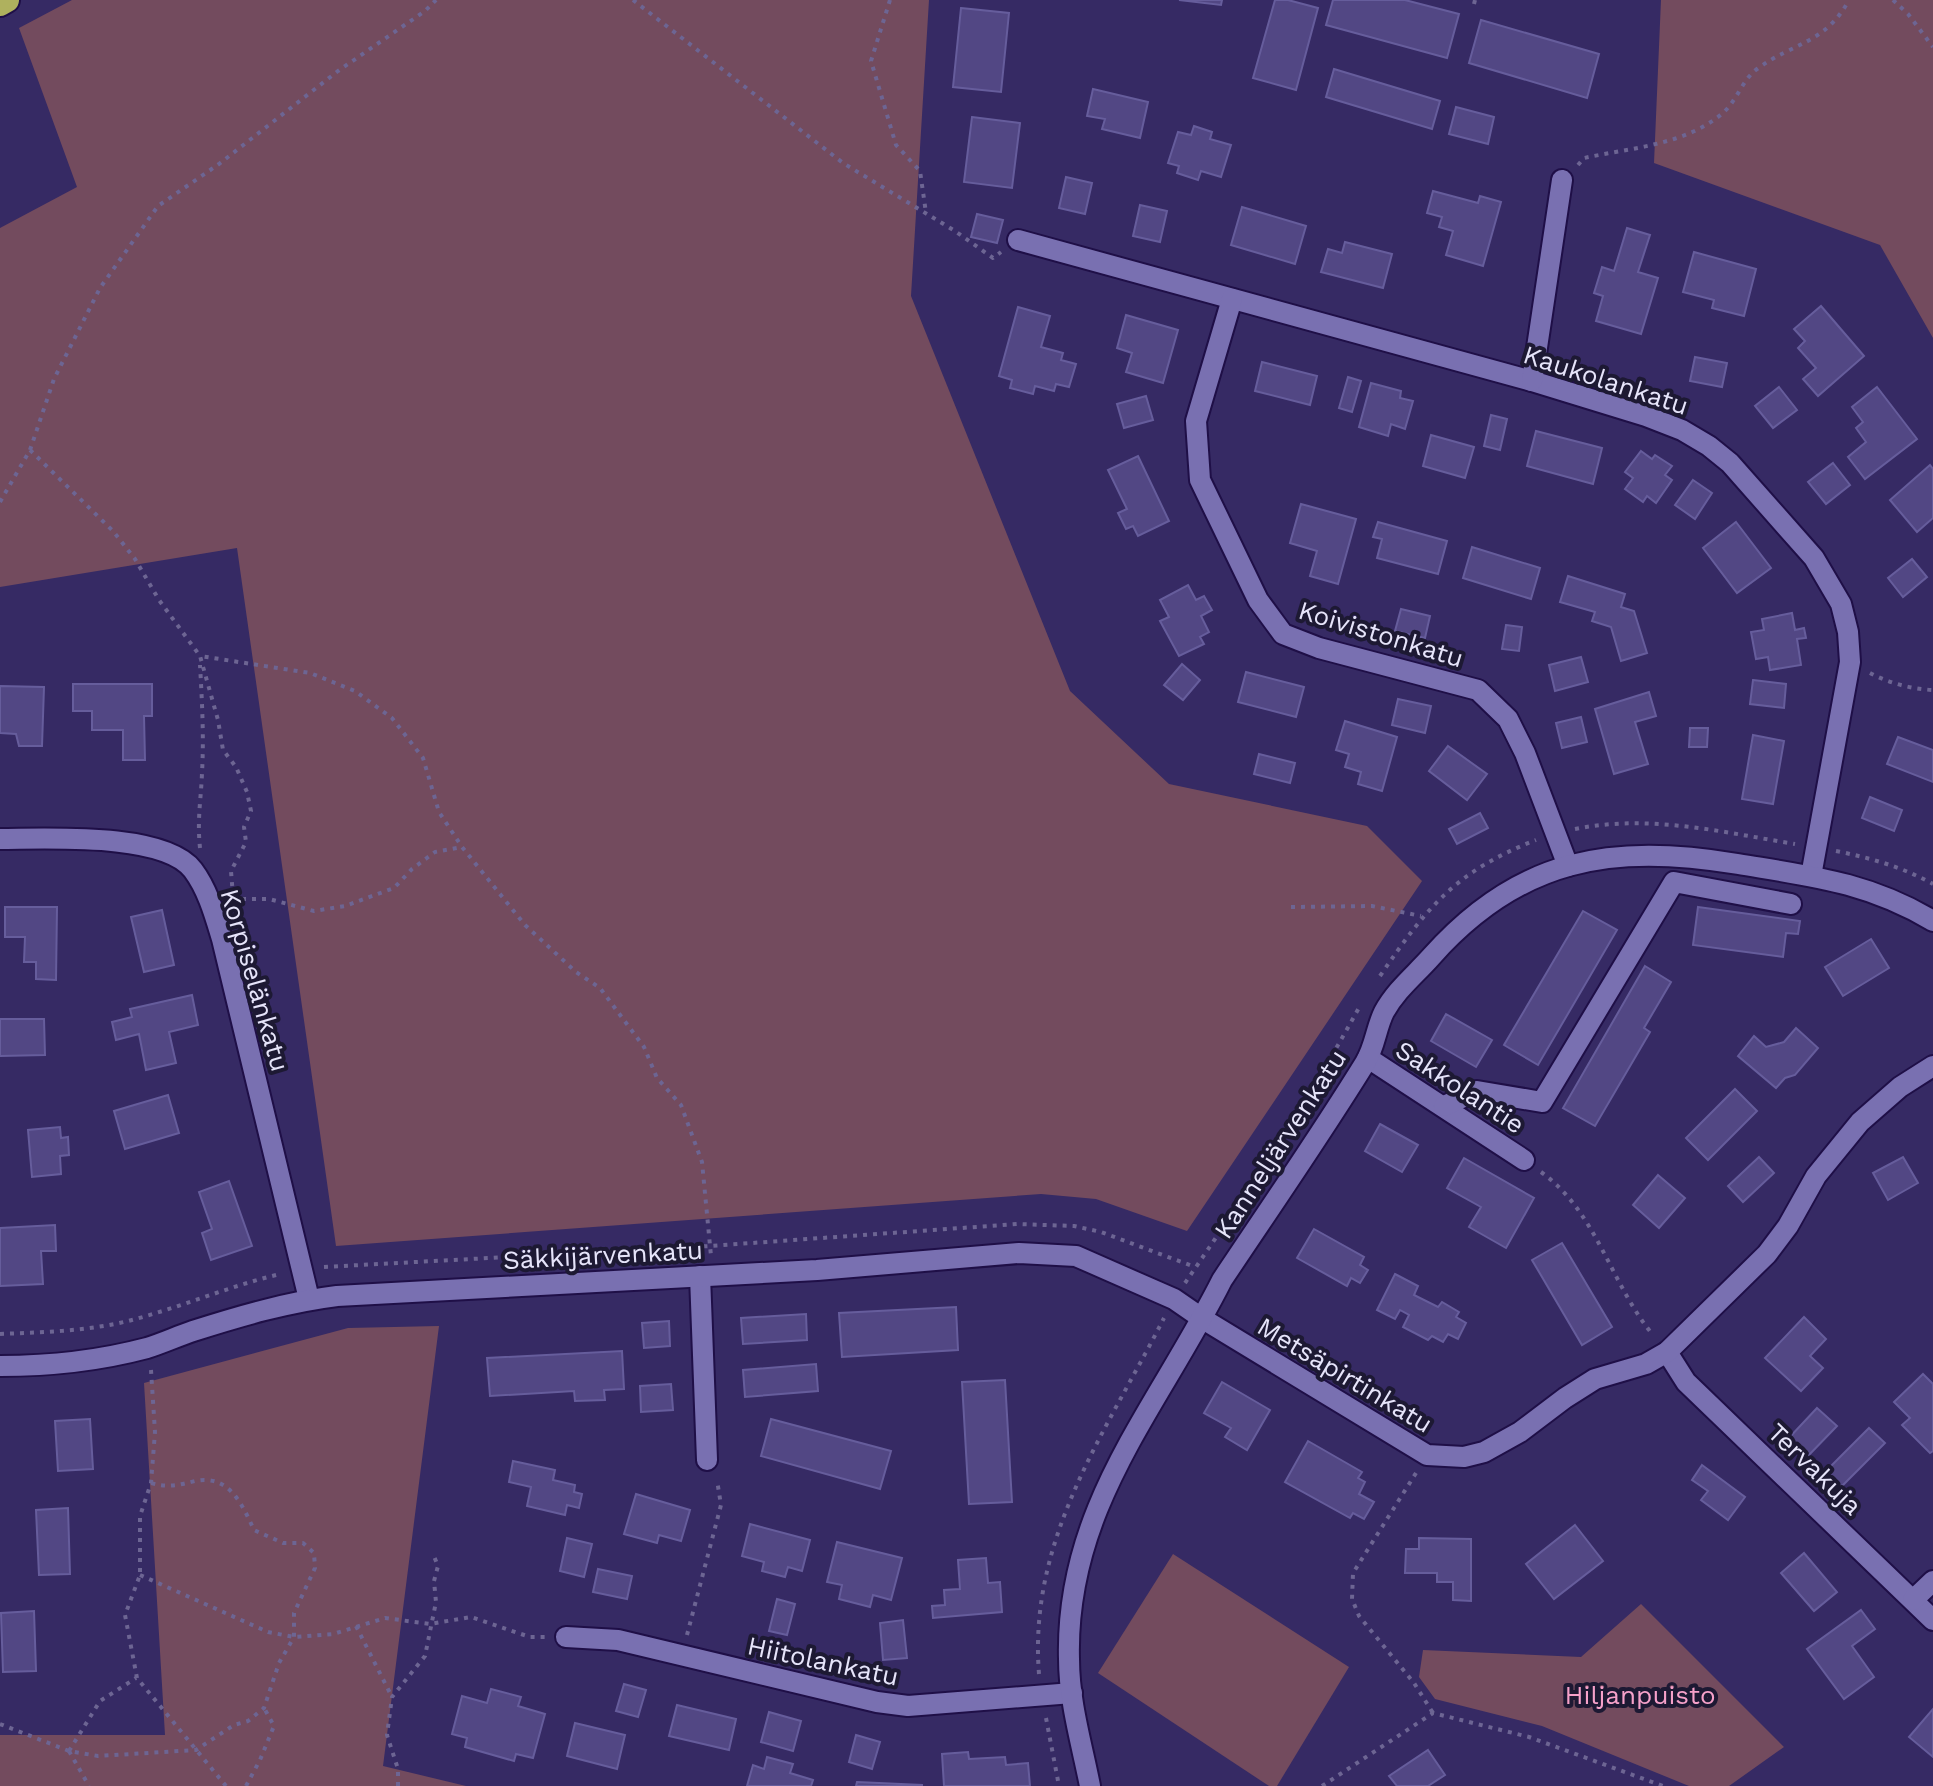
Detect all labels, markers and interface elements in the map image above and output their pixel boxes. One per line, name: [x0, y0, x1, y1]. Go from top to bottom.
street label: Kaukolankatu: [1520, 339, 1692, 421]
street label: Koivistonkatu: [1295, 595, 1467, 673]
street label: Korpiselänkatu: [215, 885, 295, 1075]
street label: Sakkolantie: [1390, 1034, 1530, 1140]
street label: Kanneljärvenkatu: [1208, 1044, 1352, 1244]
street label: Säkkijärvenkatu: [502, 1235, 704, 1275]
street label: Metsäpirtinkatu: [1252, 1311, 1438, 1439]
street label: Tervakuja: [1762, 1417, 1868, 1521]
street label: Hiitolankatu: [745, 1630, 901, 1692]
park label: Hiljanpuisto: [1564, 1680, 1716, 1710]

